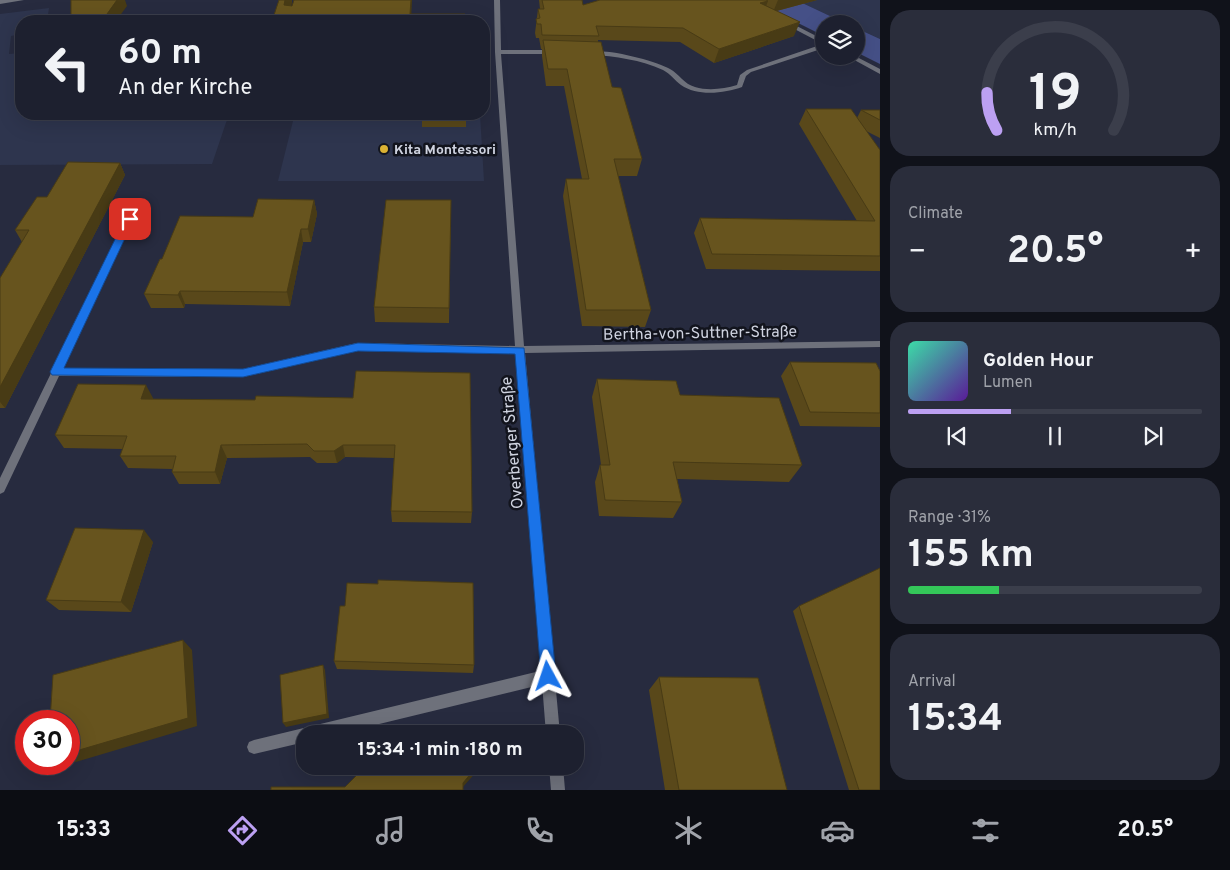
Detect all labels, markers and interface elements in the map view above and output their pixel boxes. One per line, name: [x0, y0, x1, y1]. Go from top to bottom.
map controls: [815, 15, 865, 65]
button: layers: [815, 15, 865, 65]
text: 60 m: [118, 32, 202, 76]
icon: left: [35, 35, 100, 100]
text: 19: [1029, 63, 1081, 129]
text: An der Kirche: [118, 75, 252, 102]
text: km/h: [1033, 119, 1077, 142]
place label: Kita Montessori: [394, 142, 496, 159]
marker: Kita Montessori: [378, 143, 390, 155]
pin: [109, 198, 151, 240]
text: Climate: [908, 204, 963, 224]
icon: arrive: [116, 205, 144, 233]
text: 20.5°: [1007, 228, 1103, 277]
text: −: [908, 235, 926, 271]
text: +: [1184, 235, 1202, 271]
street label: Bertha-von-Suttner-Straße: [603, 322, 797, 346]
text: Golden Hour: [983, 349, 1094, 373]
text: Lumen: [983, 373, 1033, 393]
street label: Overberger Straße: [497, 376, 529, 510]
icon: previous: [943, 422, 971, 450]
icon: pause: [1041, 422, 1069, 450]
icon: next: [1139, 422, 1167, 450]
text: Range · 31%: [908, 508, 991, 528]
text: 155 km: [908, 532, 1034, 581]
position arrow: [521, 649, 573, 701]
text: Arrival: [908, 672, 956, 692]
text: 15:34: [908, 696, 1003, 745]
speed limit sign: 30: [15, 710, 80, 775]
text: 15:34 · 1 min · 180 m: [357, 738, 523, 762]
icon: directions: [225, 813, 260, 848]
icon: music: [373, 813, 408, 848]
icon: phone: [522, 813, 557, 848]
icon: climate: [671, 813, 706, 848]
icon: car: [820, 813, 855, 848]
icon: filters: [968, 813, 1003, 848]
text: 15:33: [57, 817, 111, 844]
text: 20.5°: [1117, 817, 1173, 844]

